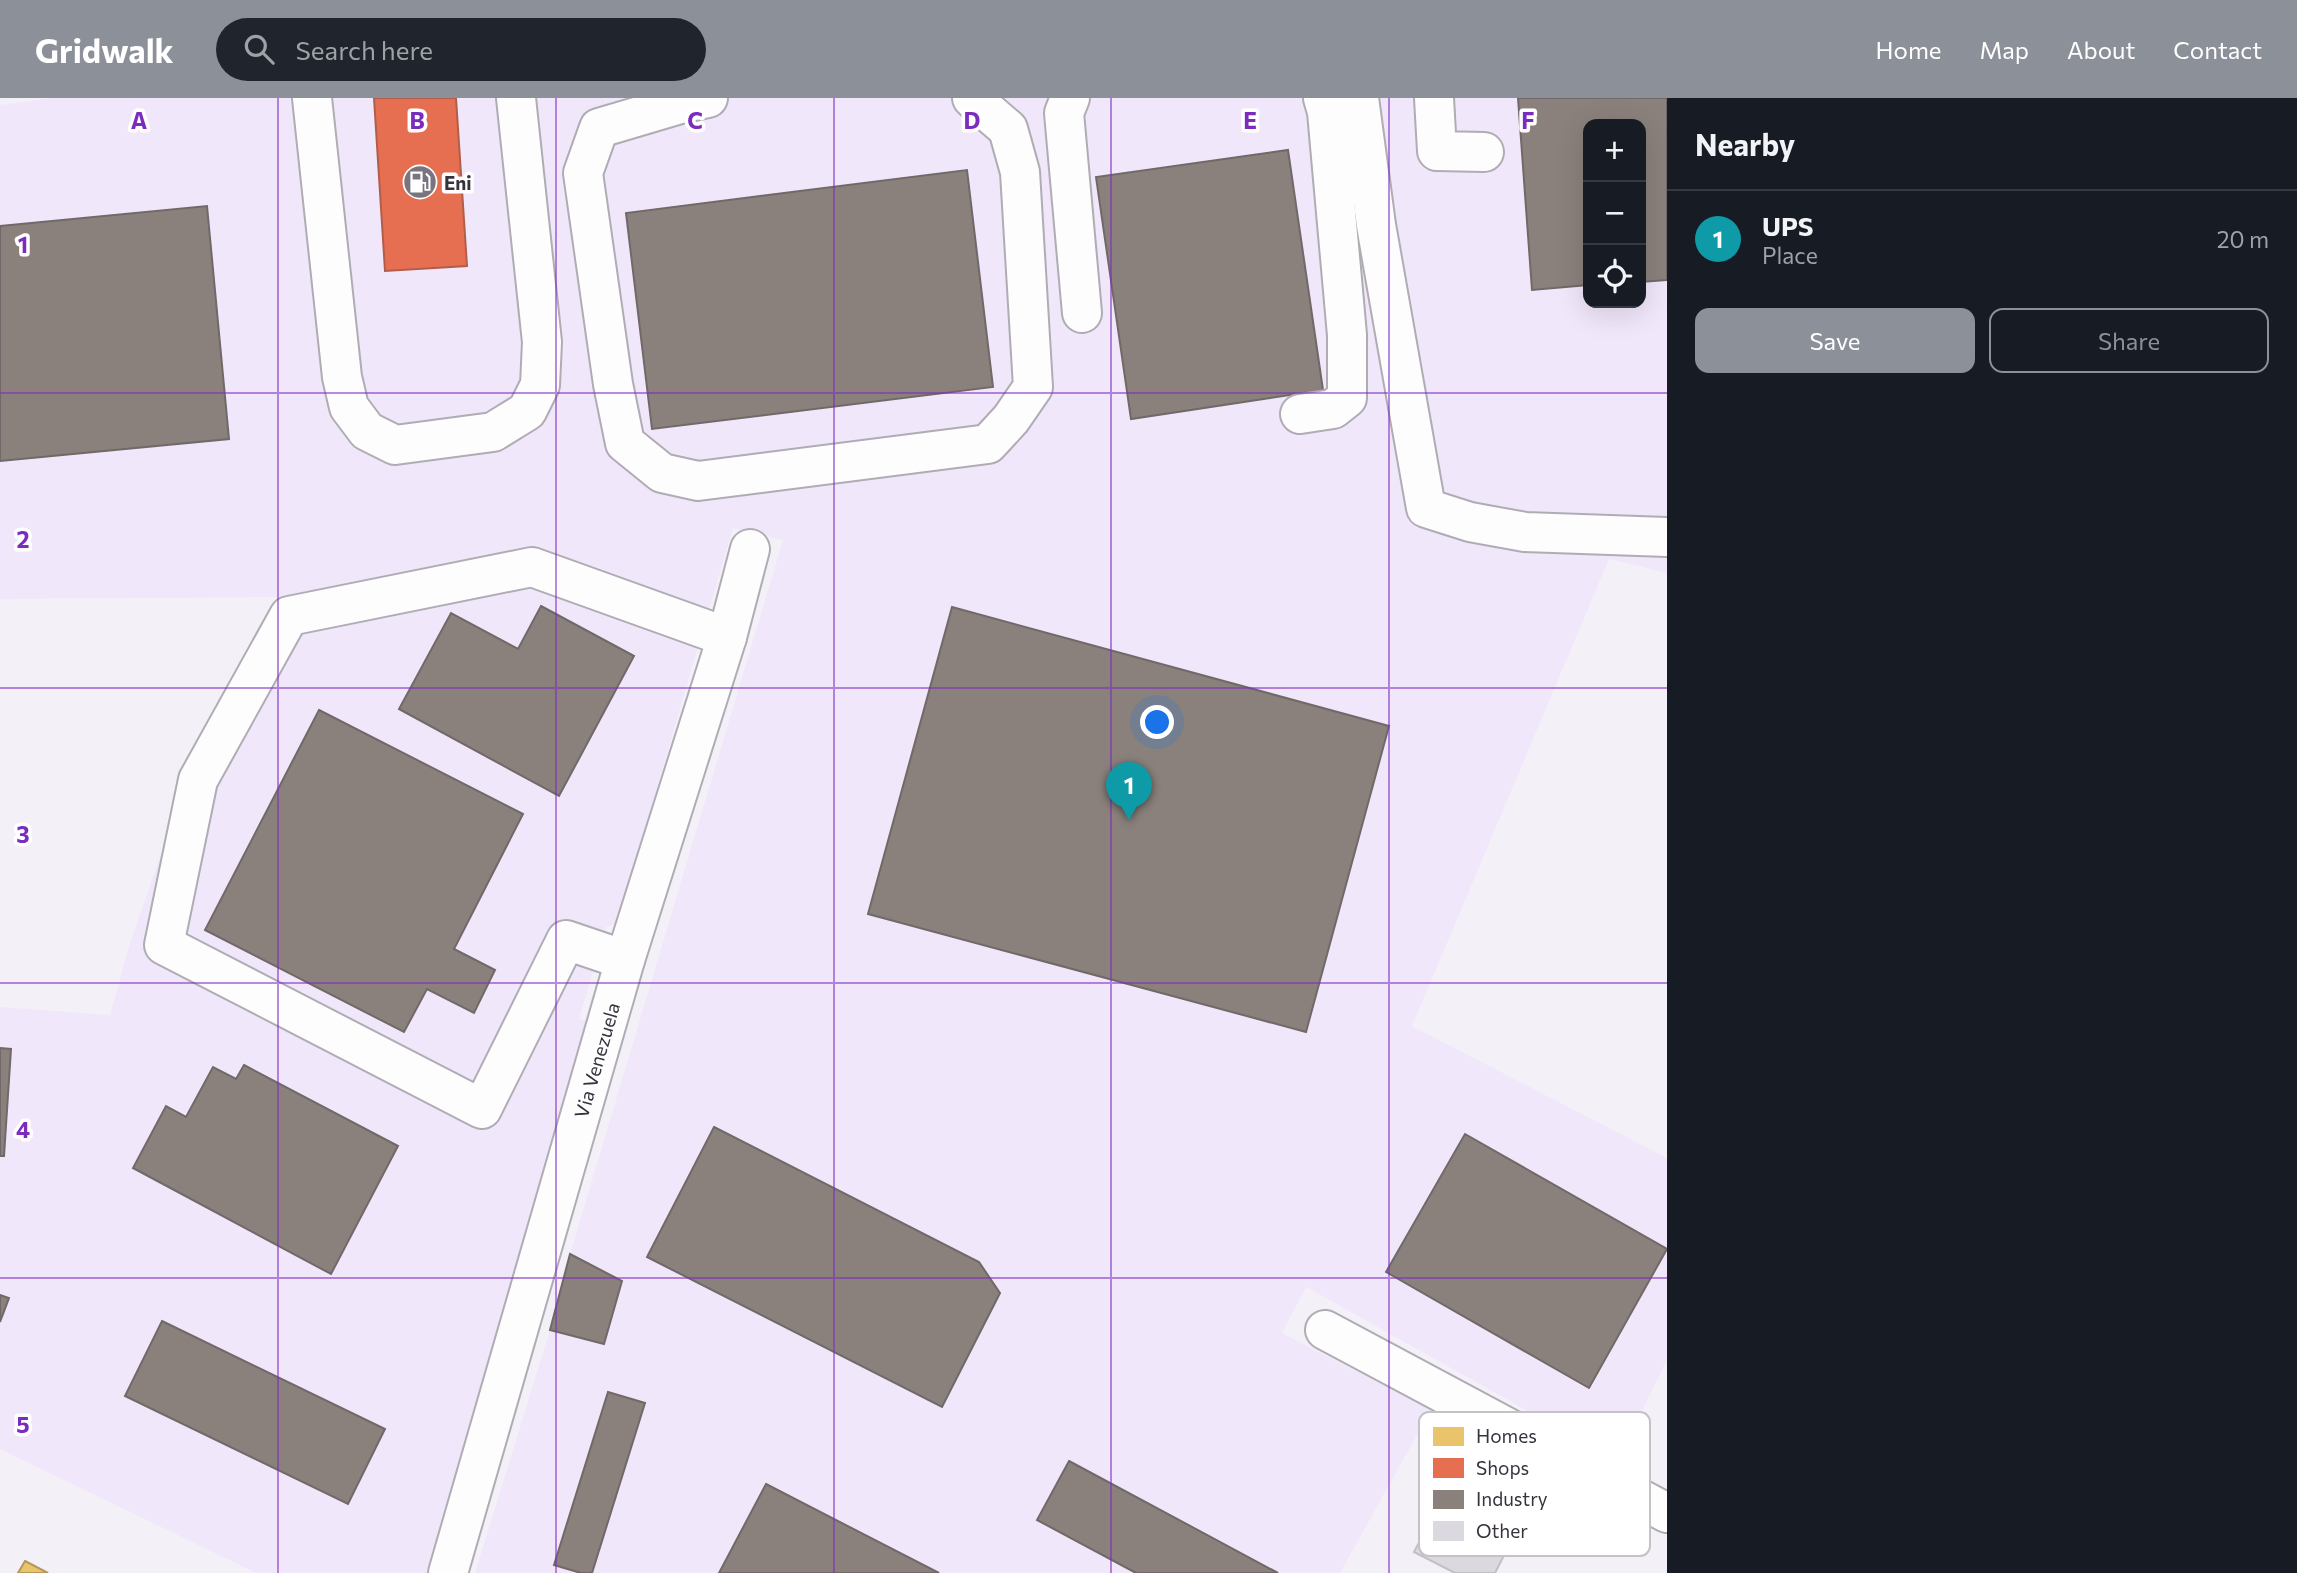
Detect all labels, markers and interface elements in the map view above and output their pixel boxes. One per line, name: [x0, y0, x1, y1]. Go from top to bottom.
search box: [216, 18, 706, 81]
text: Gridwalk: [35, 29, 174, 70]
icon: search: [240, 30, 278, 68]
text: Search here: [296, 34, 433, 65]
text: Home: [1876, 35, 1942, 64]
text: Map: [1980, 35, 2029, 64]
text: About: [2067, 35, 2135, 64]
text: Contact: [2173, 35, 2262, 64]
text: A: [131, 106, 148, 134]
text: B: [409, 106, 425, 134]
text: C: [687, 106, 703, 134]
text: D: [964, 106, 981, 134]
text: E: [1243, 106, 1257, 134]
text: F: [1521, 106, 1535, 134]
map controls: [1583, 119, 1646, 308]
button: +: [1583, 119, 1646, 182]
text: Nearby: [1695, 125, 1795, 162]
fuel station icon: Eni: [401, 163, 439, 201]
place label: Eni: [444, 171, 472, 194]
button: −: [1583, 182, 1646, 245]
text: UPS: [1762, 210, 1813, 241]
text: 1: [1713, 225, 1723, 253]
text: 20 m: [2217, 225, 2269, 253]
text: 1: [18, 230, 28, 258]
text: Place: [1762, 241, 1818, 269]
button: locate: [1583, 245, 1646, 308]
button: Save: [1695, 308, 1975, 373]
button: Share: [1989, 308, 2269, 373]
text: 2: [16, 525, 30, 553]
your location: [1140, 705, 1174, 739]
pin: 1: [1106, 762, 1152, 820]
text: 3: [16, 820, 30, 848]
street label: Via Venezuela: [569, 1000, 624, 1120]
text: 4: [16, 1115, 30, 1143]
text: 5: [16, 1410, 30, 1438]
legend: [1419, 1412, 1650, 1556]
text: Homes: [1476, 1424, 1537, 1447]
text: Shops: [1476, 1456, 1529, 1479]
text: Industry: [1476, 1487, 1548, 1510]
text: Other: [1476, 1519, 1528, 1542]

